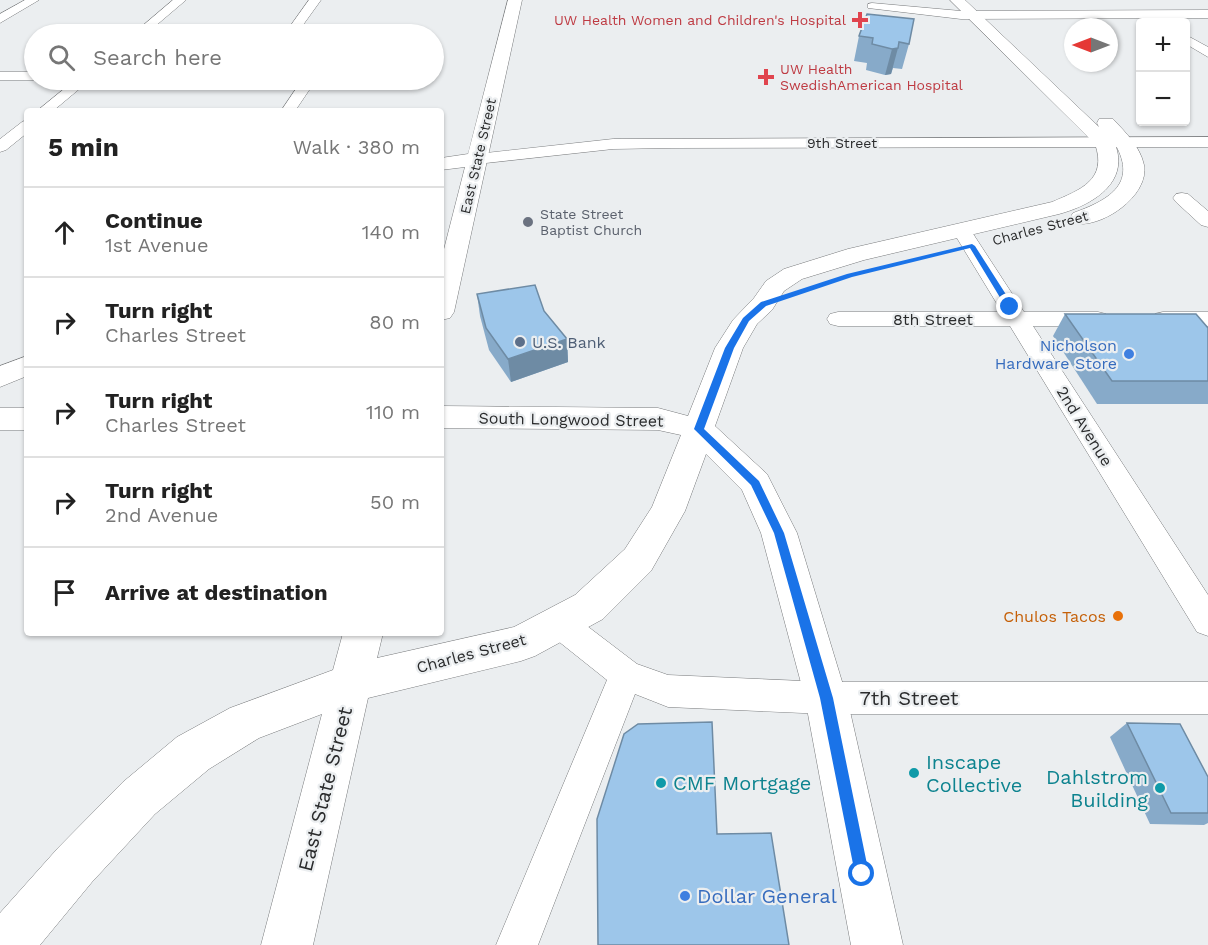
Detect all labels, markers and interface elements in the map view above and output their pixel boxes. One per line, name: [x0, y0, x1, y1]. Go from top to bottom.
marker: UW Health Women and Children's Hospital: [851, 11, 869, 29]
place label: UW Health Women and Children's Hospital: [554, 12, 847, 28]
north arrow: [1064, 18, 1118, 72]
map controls: [1136, 18, 1190, 126]
button: +: [1136, 18, 1190, 72]
search box: [24, 24, 444, 90]
icon: search: [45, 41, 78, 74]
text: Search here: [93, 45, 222, 70]
place label: UW Health SwedishAmerican Hospital: [780, 61, 964, 93]
marker: UW Health SwedishAmerican Hospital: [757, 68, 775, 86]
button: −: [1136, 72, 1190, 126]
street label: East State Street: [457, 96, 499, 215]
text: 5 min: [48, 132, 119, 162]
text: Walk · 380 m: [293, 135, 420, 159]
street label: 9th Street: [807, 135, 877, 151]
place label: State Street Baptist Church: [540, 206, 642, 238]
street label: Charles Street: [990, 207, 1090, 248]
text: Continue: [105, 208, 203, 233]
marker: State Street Baptist Church: [521, 215, 535, 229]
icon: ahead: [48, 216, 81, 249]
text: 140 m: [362, 220, 420, 244]
text: 1st Avenue: [105, 233, 208, 257]
route end: [996, 293, 1022, 319]
text: Turn right: [105, 298, 212, 323]
icon: right: [48, 306, 81, 339]
text: 80 m: [369, 310, 420, 334]
street label: 8th Street: [893, 310, 973, 329]
text: Charles Street: [105, 323, 246, 347]
place label: U.S. Bank: [532, 333, 606, 352]
marker: U.S. Bank: [513, 335, 527, 349]
place label: Nicholson Hardware Store: [995, 336, 1117, 373]
marker: Nicholson Hardware Store: [1122, 347, 1136, 361]
street label: 2nd Avenue: [1052, 383, 1117, 470]
text: Turn right: [105, 388, 212, 413]
icon: right: [48, 396, 81, 429]
text: 110 m: [366, 400, 420, 424]
street label: South Longwood Street: [478, 408, 664, 431]
text: Charles Street: [105, 413, 246, 437]
text: Turn right: [105, 478, 212, 503]
icon: right: [48, 486, 81, 519]
text: 50 m: [370, 490, 420, 514]
text: 2nd Avenue: [105, 503, 218, 527]
icon: arrive: [48, 576, 81, 609]
text: Arrive at destination: [105, 580, 328, 605]
place label: Chulos Tacos: [1003, 607, 1106, 626]
marker: Chulos Tacos: [1111, 609, 1125, 623]
street label: Charles Street: [414, 630, 528, 677]
street label: 7th Street: [860, 686, 959, 710]
street label: East State Street: [293, 704, 357, 874]
place label: Inscape Collective: [926, 750, 1022, 797]
place label: Dahlstrom Building: [1046, 765, 1148, 812]
marker: Inscape Collective: [907, 766, 921, 780]
place label: CMF Mortgage: [673, 771, 811, 795]
marker: CMF Mortgage: [654, 776, 668, 790]
marker: Dahlstrom Building: [1153, 781, 1167, 795]
route start: [848, 860, 874, 886]
place label: Dollar General: [697, 884, 837, 908]
marker: Dollar General: [678, 889, 692, 903]

